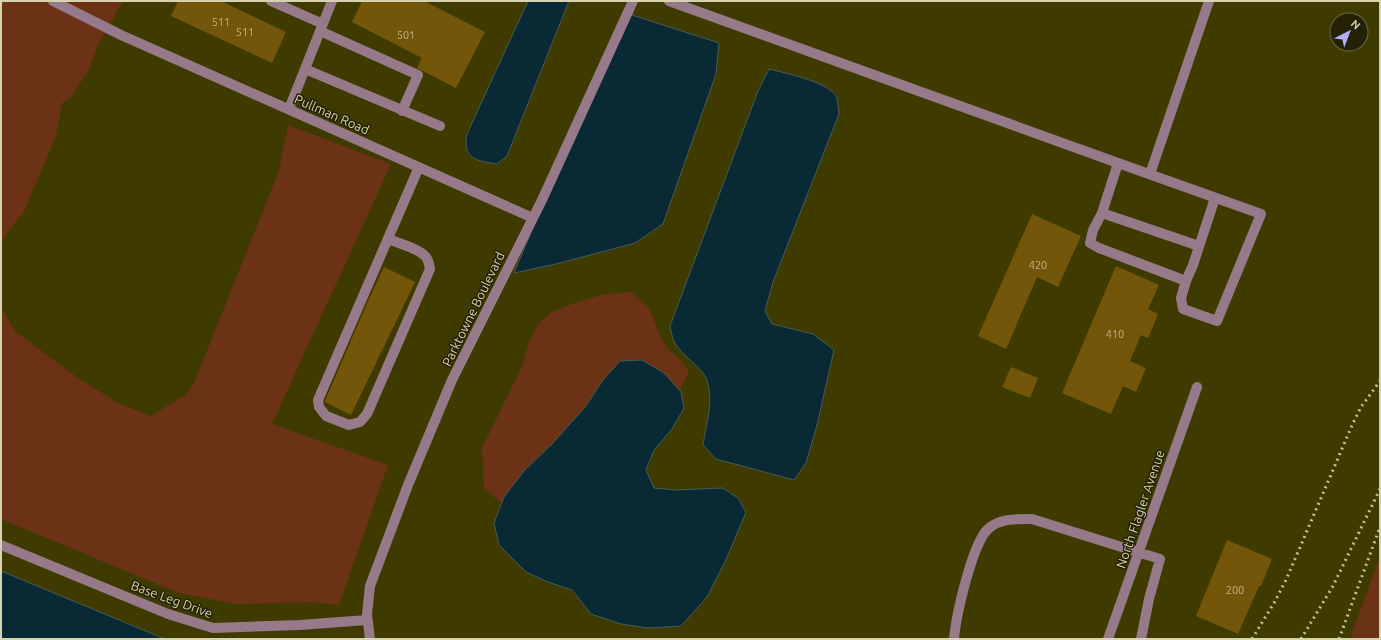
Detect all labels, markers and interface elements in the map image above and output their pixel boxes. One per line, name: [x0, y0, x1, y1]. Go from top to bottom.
north arrow: [1329, 12, 1369, 52]
house number: 511: [212, 16, 230, 28]
text: N: [1349, 17, 1363, 32]
house number: 511: [236, 26, 254, 38]
house number: 501: [397, 29, 415, 41]
street label: Pullman Road: [292, 91, 372, 137]
street label: Parktowne Boulevard: [439, 250, 507, 368]
house number: 420: [1029, 259, 1047, 271]
house number: 410: [1106, 328, 1124, 340]
street label: North Flagler Avenue: [1113, 448, 1167, 570]
street label: Base Leg Drive: [129, 578, 215, 620]
house number: 200: [1226, 584, 1244, 596]

